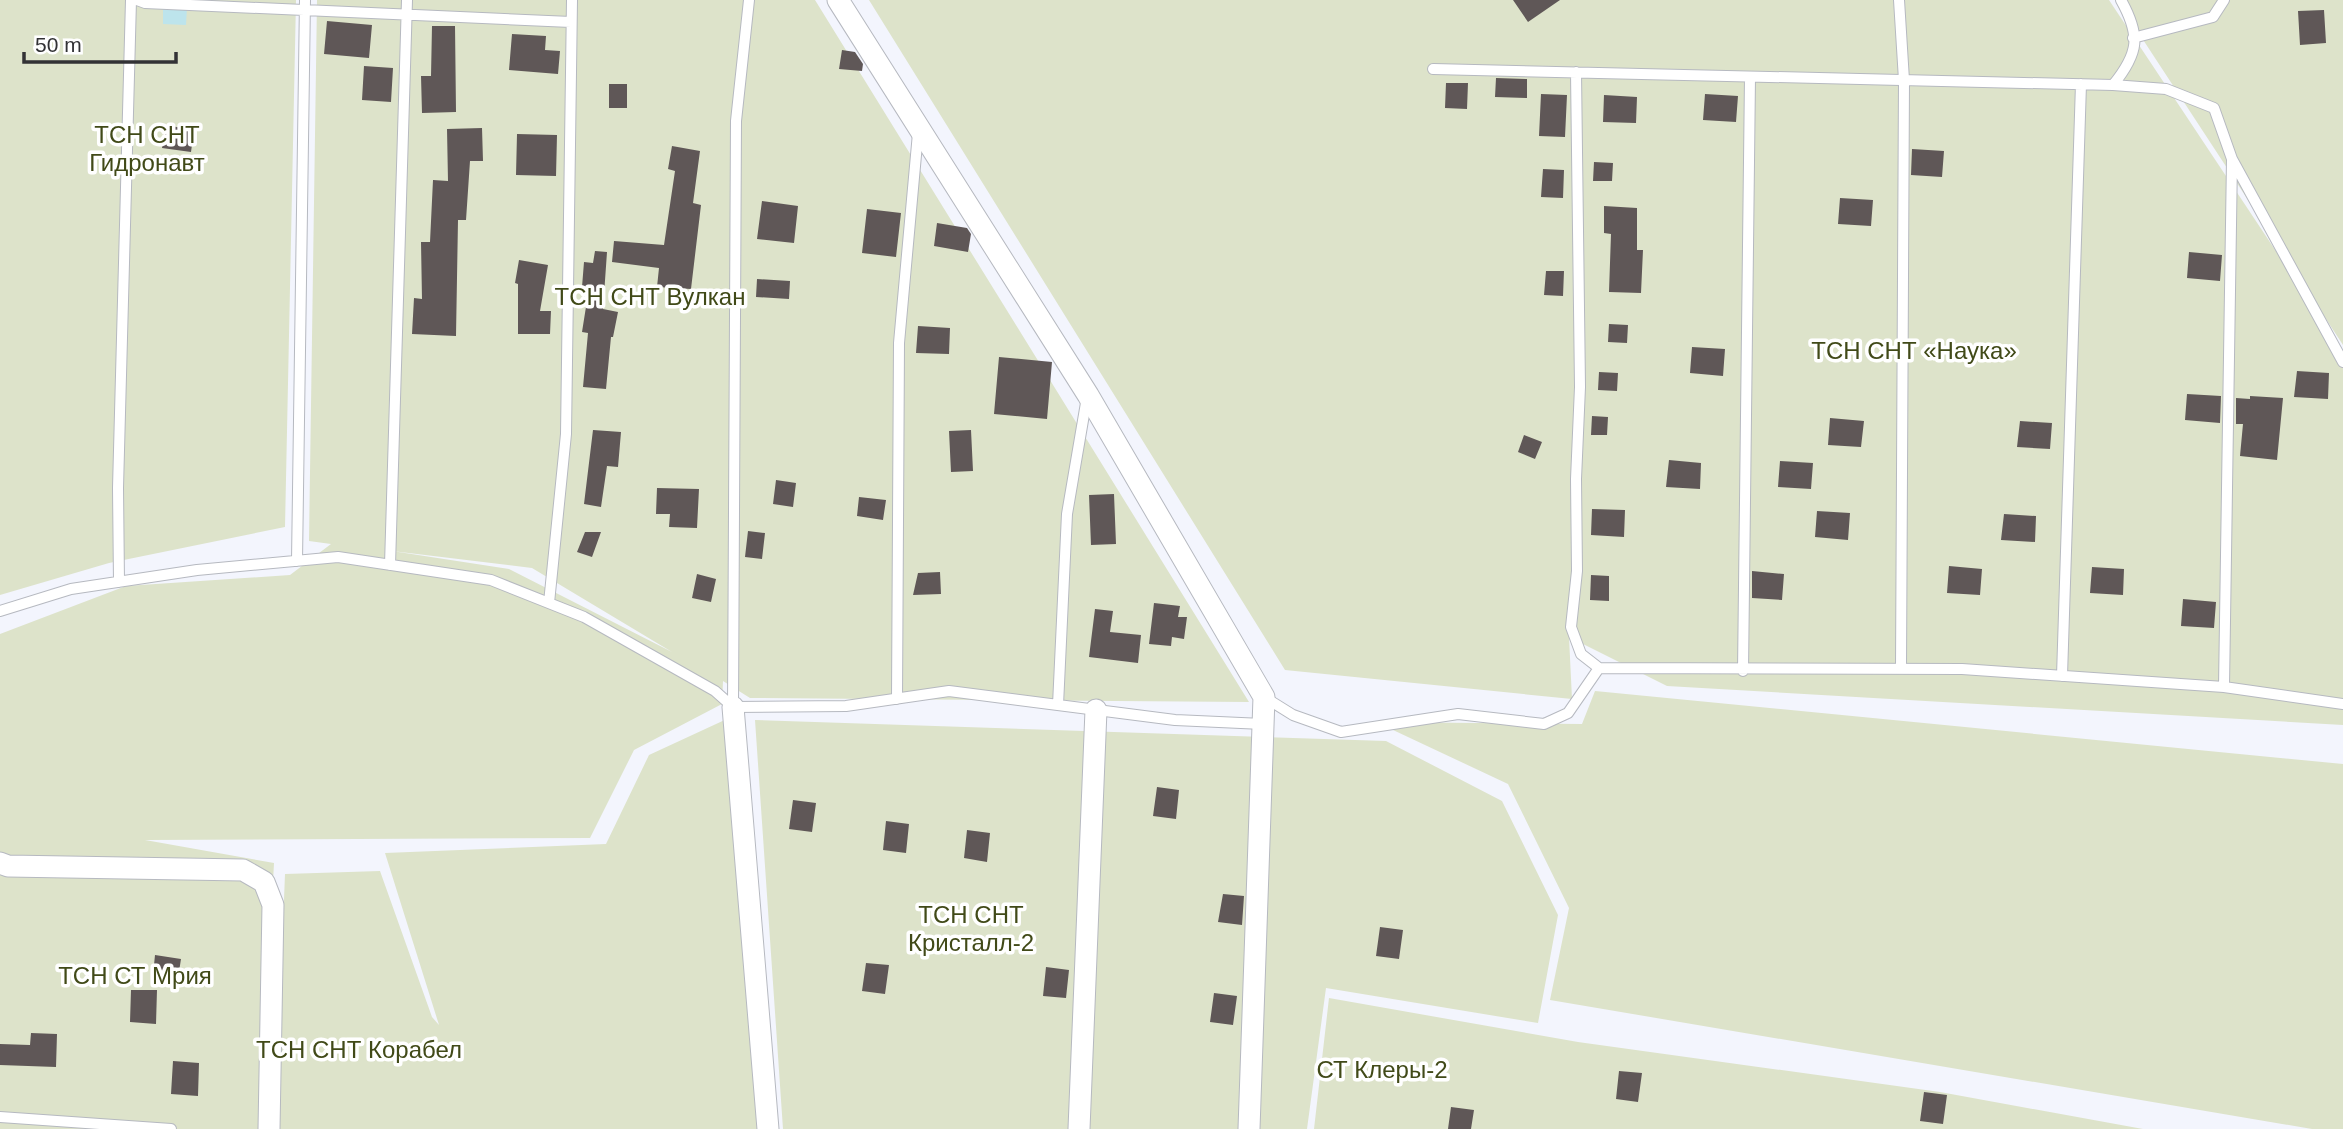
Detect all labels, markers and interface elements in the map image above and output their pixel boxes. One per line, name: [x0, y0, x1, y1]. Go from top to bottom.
scale bar: [24, 21, 177, 65]
text: 50 m: [35, 33, 82, 56]
park label: ТСН СНТ Гидронавт: [89, 121, 205, 176]
park label: ТСН СНТ Вулкан: [555, 283, 745, 310]
park label: ТСН СНТ «Наука»: [1811, 337, 2017, 364]
park label: ТСН СНТ Кристалл-2: [908, 901, 1034, 956]
park label: ТСН СТ Мрия: [58, 962, 212, 989]
park label: ТСН СНТ Корабел: [256, 1036, 462, 1063]
park label: СТ Клеры-2: [1316, 1056, 1448, 1083]

